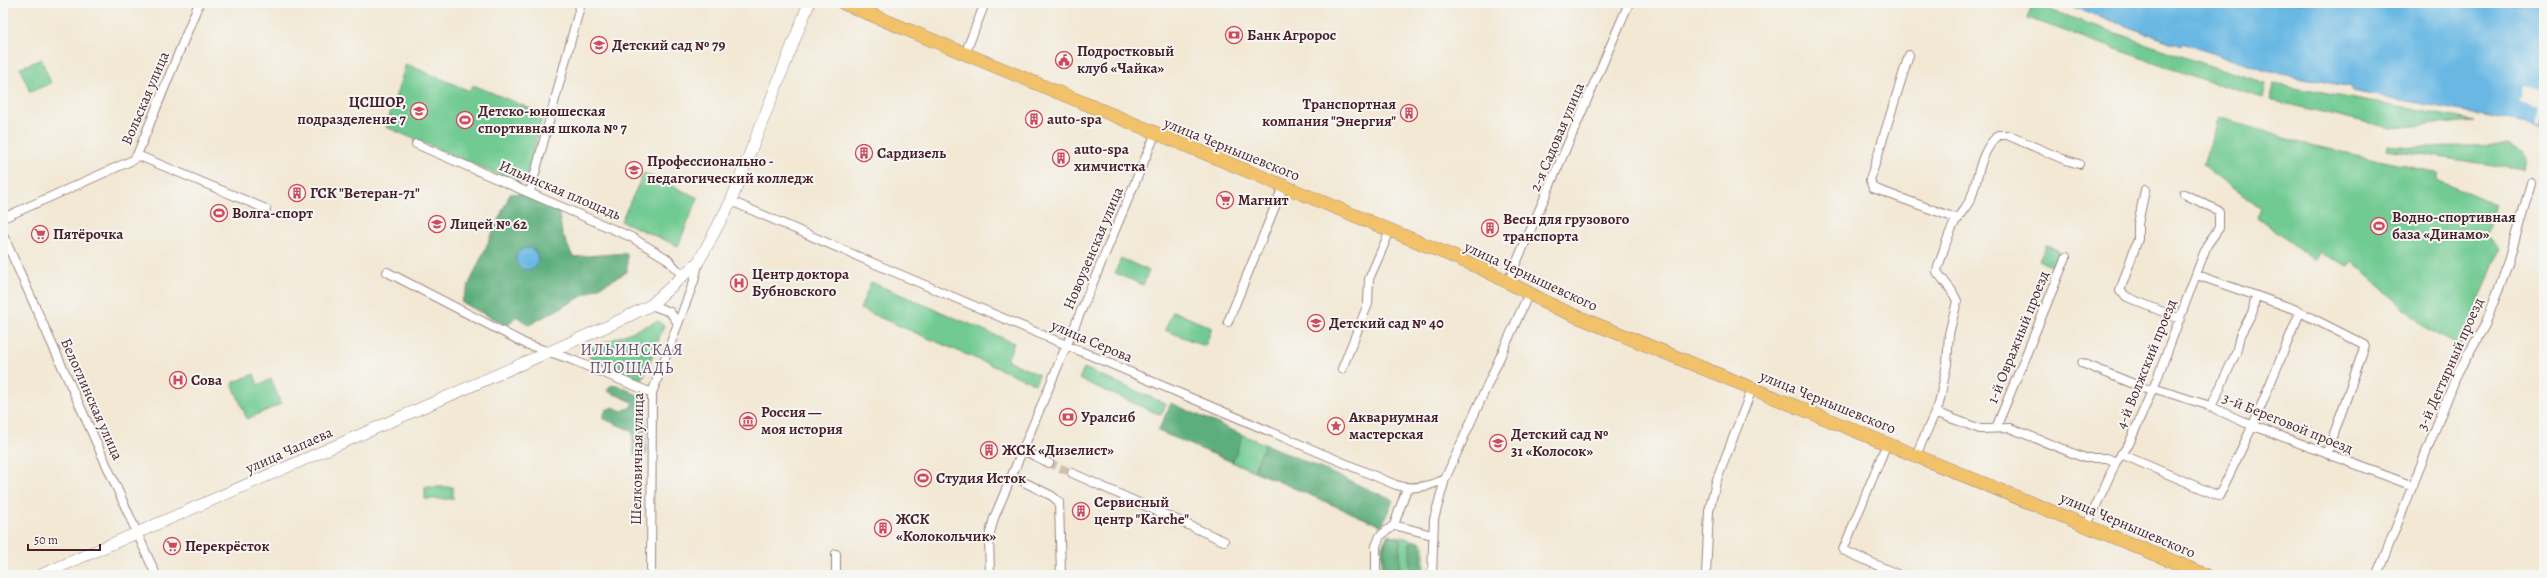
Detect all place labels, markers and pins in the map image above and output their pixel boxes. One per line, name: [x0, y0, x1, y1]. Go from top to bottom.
bank icon: Банк Агророс: [1224, 25, 1244, 45]
place label: Банк Агророс: [1247, 25, 1336, 45]
school or university icon: Детский сад № 79: [589, 35, 609, 55]
place label: Детский сад № 79: [612, 35, 725, 55]
place label: Подростковый клуб «Чайка»: [1077, 41, 1174, 78]
public building icon: Подростковый клуб «Чайка»: [1054, 50, 1074, 70]
place label: ЦСШОР, подразделение 7: [297, 92, 407, 129]
place label: Транспортная компания "Энергия": [1262, 94, 1396, 131]
school or university icon: ЦСШОР, подразделение 7: [409, 101, 429, 121]
place label: Детско-юношеская спортивная школа № 7: [478, 101, 628, 138]
building icon: Транспортная компания "Энергия": [1399, 103, 1419, 123]
building icon: auto-spa: [1024, 109, 1044, 129]
place label: auto-spa: [1047, 109, 1103, 129]
sports icon: Детско-юношеская спортивная школа № 7: [455, 110, 475, 130]
place label: auto-spa химчистка: [1074, 139, 1147, 176]
building icon: Сардизель: [854, 143, 874, 163]
place label: Сардизель: [877, 143, 946, 163]
building icon: auto-spa химчистка: [1051, 148, 1071, 168]
place label: Профессионально - педагогический колледж: [647, 151, 814, 188]
school or university icon: Профессионально - педагогический колледж: [624, 160, 644, 180]
building icon: ГСК "Ветеран-71": [287, 183, 307, 203]
place label: ГСК "Ветеран-71": [310, 183, 420, 203]
supermarket icon: Магнит: [1215, 190, 1235, 210]
place label: Магнит: [1238, 190, 1289, 210]
sports icon: Волга-спорт: [209, 203, 229, 223]
place label: Волга-спорт: [232, 203, 313, 223]
place label: Водно-спортивная база «Динамо»: [2392, 207, 2516, 244]
place label: Весы для грузового транспорта: [1503, 209, 1630, 246]
school or university icon: Лицей № 62: [427, 214, 447, 234]
place label: Лицей № 62: [450, 214, 528, 234]
sports icon: Водно-спортивная база «Динамо»: [2369, 216, 2389, 236]
building icon: Весы для грузового транспорта: [1480, 218, 1500, 238]
supermarket icon: Пятёрочка: [30, 224, 50, 244]
place label: Пятёрочка: [53, 224, 124, 244]
place label: Центр доктора Бубновского: [752, 264, 850, 301]
hospital icon: Центр доктора Бубновского: [729, 273, 749, 293]
school or university icon: Детский сад № 40: [1306, 313, 1326, 333]
place label: Детский сад № 40: [1329, 313, 1444, 333]
hospital icon: Сова: [168, 370, 188, 390]
place label: Сова: [191, 370, 223, 390]
place label: Россия — моя история: [761, 402, 843, 439]
bank icon: Уралсиб: [1058, 407, 1078, 427]
place label: Уралсиб: [1081, 407, 1135, 427]
place label: Аквариумная мастерская: [1348, 407, 1439, 444]
museum icon: Россия — моя история: [738, 411, 758, 431]
place icon: Аквариумная мастерская: [1326, 416, 1346, 436]
place label: Детский сад № 31 «Колосок»: [1511, 424, 1609, 461]
school or university icon: Детский сад № 31 «Колосок»: [1488, 433, 1508, 453]
building icon: ЖСК «Дизелист»: [979, 440, 999, 460]
place label: ЖСК «Дизелист»: [1002, 440, 1114, 460]
sports icon: Студия Исток: [913, 468, 933, 488]
place label: Студия Исток: [936, 468, 1026, 488]
place label: Сервисный центр "Karche": [1094, 492, 1189, 529]
building icon: Сервисный центр "Karche": [1071, 501, 1091, 521]
place label: ЖСК «Колокольчик»: [896, 509, 997, 546]
building icon: ЖСК «Колокольчик»: [873, 518, 893, 538]
supermarket icon: Перекрёсток: [162, 536, 182, 556]
place label: Перекрёсток: [185, 536, 269, 556]

